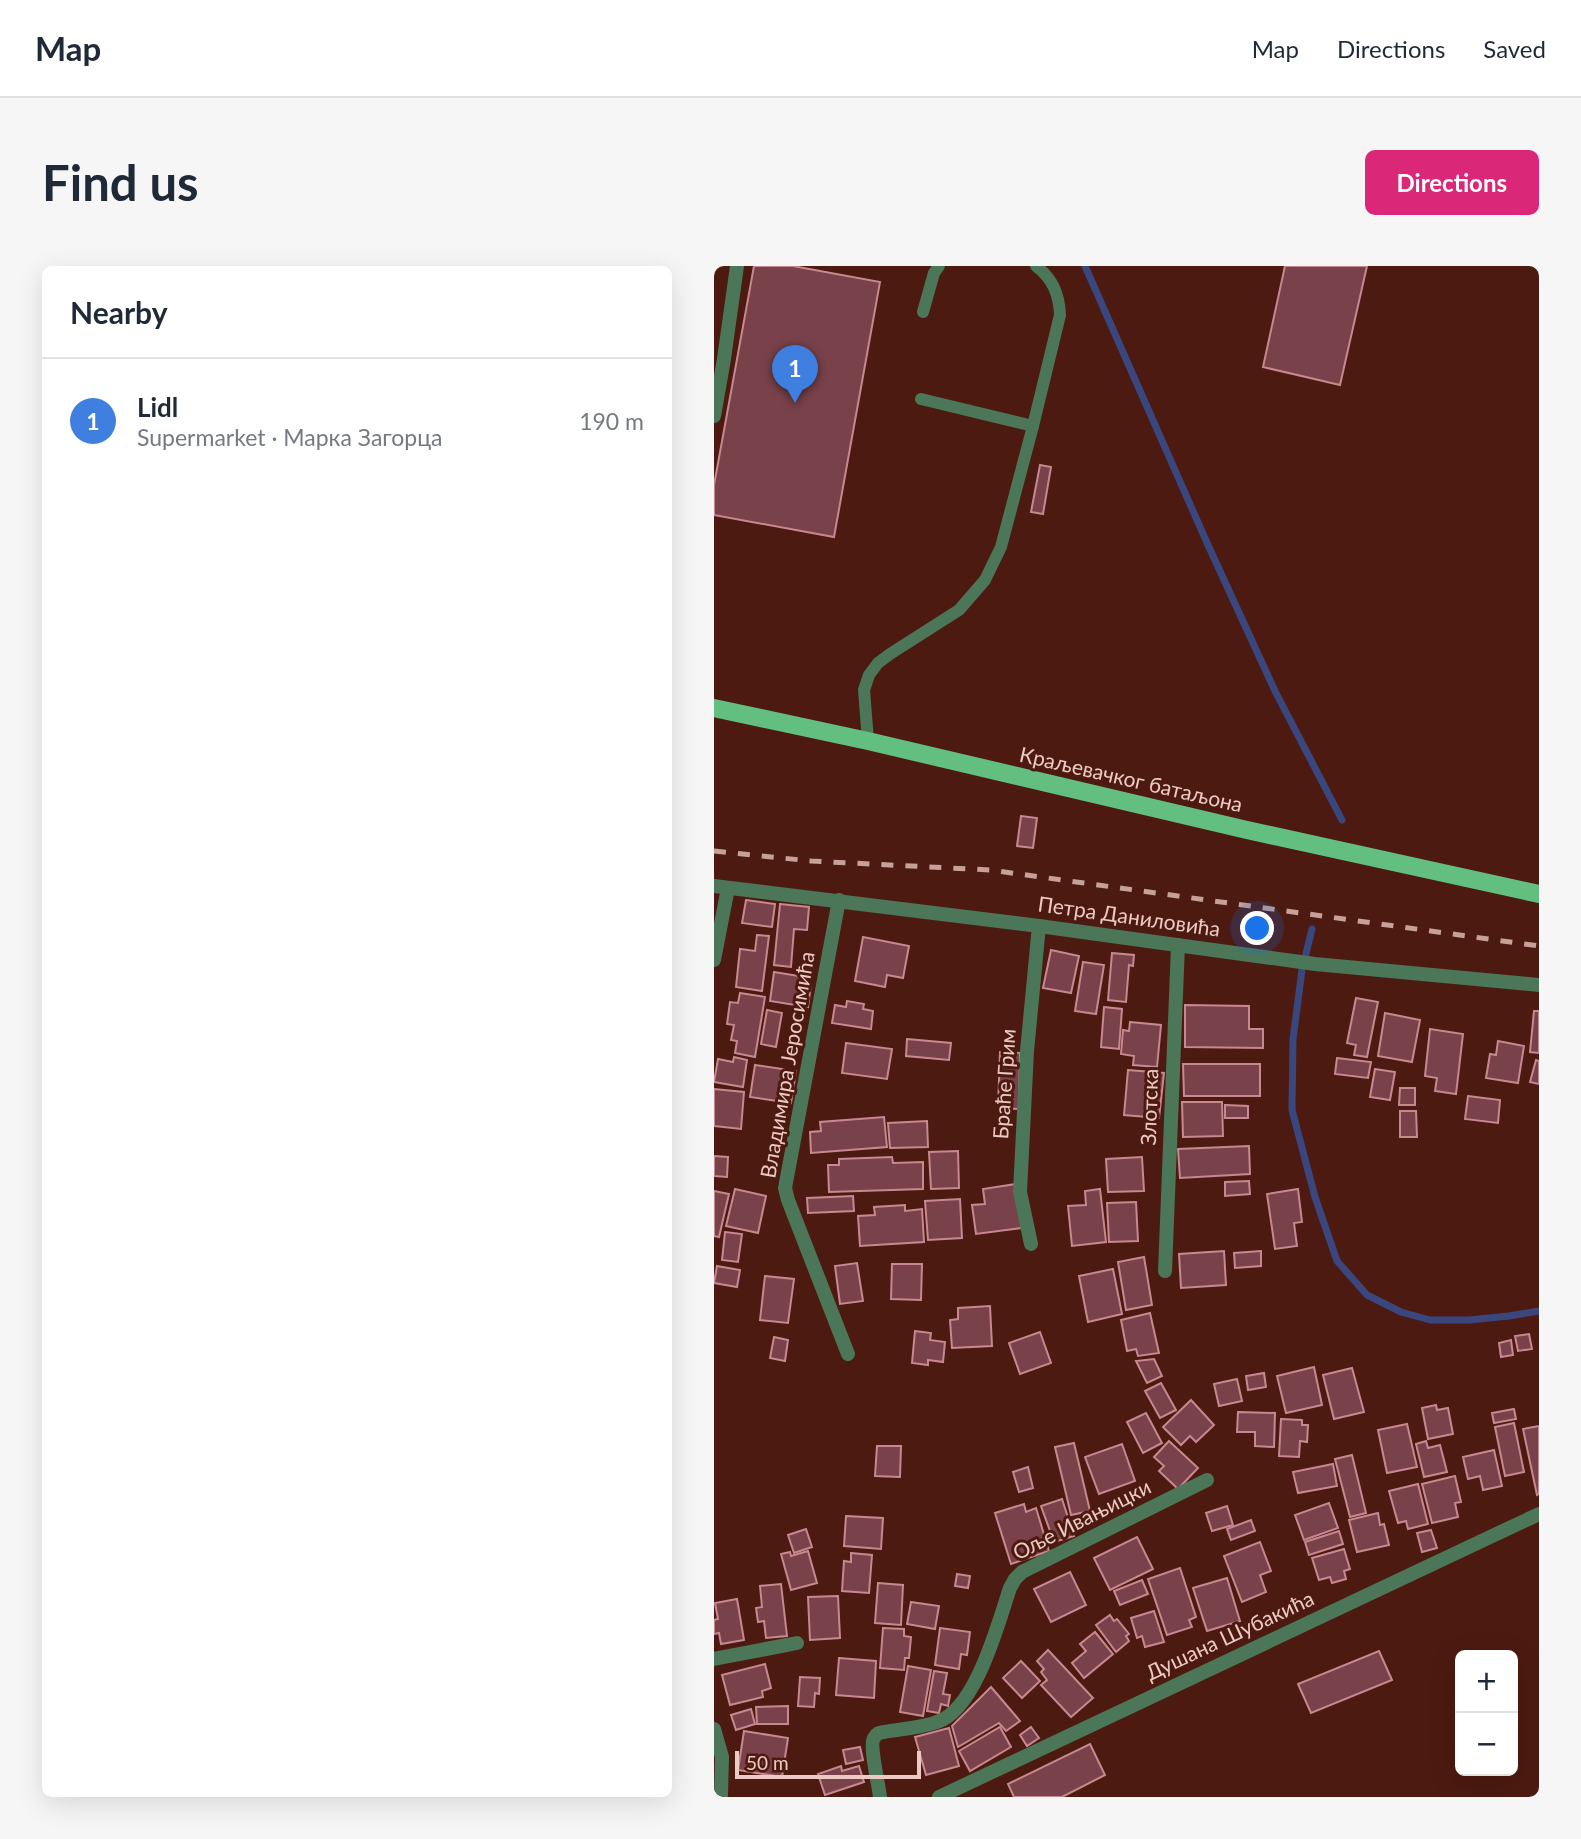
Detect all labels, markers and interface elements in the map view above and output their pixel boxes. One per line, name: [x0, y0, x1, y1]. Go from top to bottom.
text: Map: [35, 28, 101, 68]
text: Map: [1252, 34, 1299, 63]
text: Directions: [1337, 34, 1445, 63]
text: Saved: [1483, 34, 1546, 63]
button: Directions: [1365, 150, 1539, 215]
text: Find us: [42, 153, 199, 211]
text: Nearby: [70, 294, 168, 330]
pin: 1: [772, 345, 818, 403]
text: Lidl: [137, 391, 178, 423]
text: 1: [86, 407, 100, 435]
text: 190 m: [579, 407, 644, 435]
text: Supermarket · Марка Загорца: [137, 423, 443, 451]
street label: Краљевачког батаљона: [1017, 741, 1245, 816]
street label: Петра Даниловића: [1036, 890, 1222, 941]
your location: [1240, 911, 1274, 945]
street label: Владимира Јеросимића: [754, 949, 819, 1180]
street label: Браће Грим: [987, 1028, 1020, 1140]
street label: Злотска: [1135, 1068, 1162, 1146]
street label: Оље Ивањицки: [1008, 1473, 1155, 1564]
street label: Душана Шубакића: [1141, 1585, 1317, 1685]
map controls: [1455, 1650, 1518, 1776]
button: +: [1455, 1650, 1518, 1713]
button: −: [1455, 1713, 1518, 1776]
scale bar: [735, 1748, 920, 1780]
text: 50 m: [746, 1751, 789, 1774]

